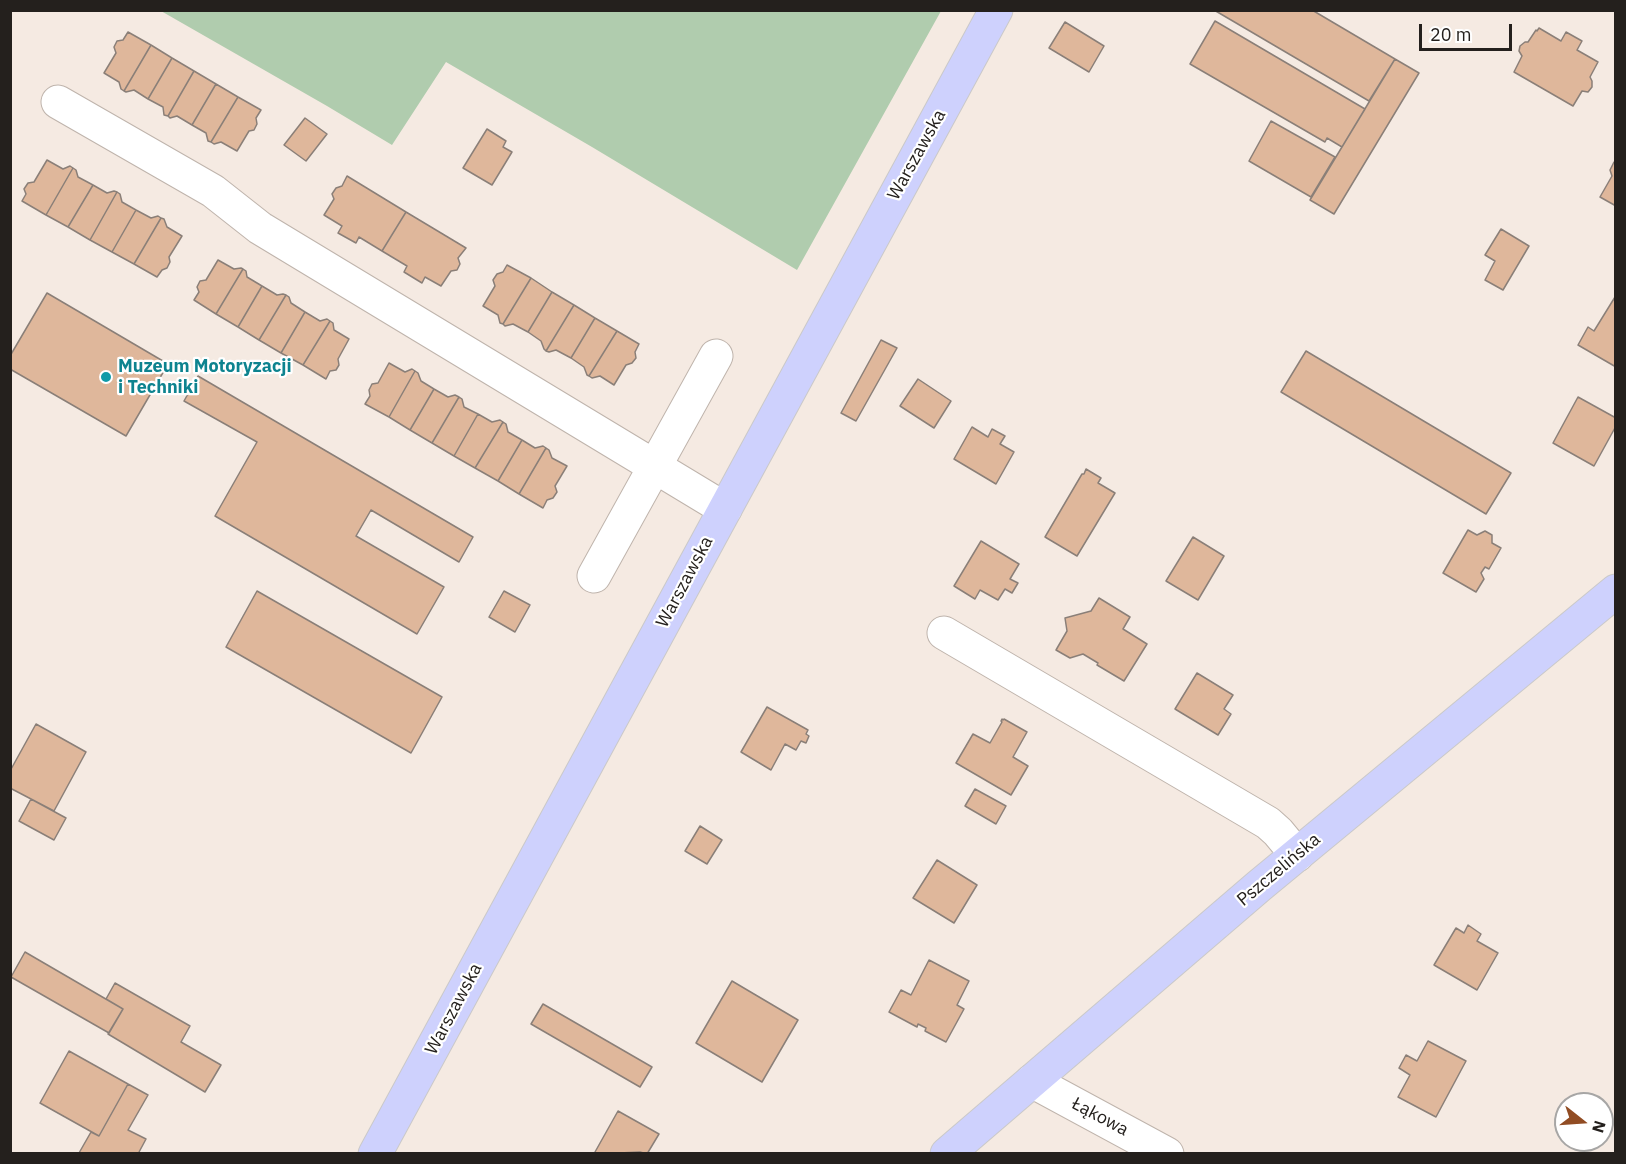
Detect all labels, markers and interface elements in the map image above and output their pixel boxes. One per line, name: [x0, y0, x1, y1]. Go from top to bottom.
scale bar: [1422, 12, 1515, 50]
text: 20 m: [1430, 23, 1472, 46]
street label: Warszawska: [883, 106, 951, 204]
place label: Muzeum Motoryzacji i Techniki: [118, 356, 292, 398]
marker: Muzeum Motoryzacji i Techniki: [99, 370, 113, 384]
street label: Warszawska: [652, 533, 718, 631]
street label: Pszczelińska: [1233, 829, 1325, 911]
street label: Warszawska: [421, 960, 487, 1058]
north arrow: [1554, 1092, 1614, 1152]
street label: Łąkowa: [1068, 1093, 1132, 1141]
text: N: [1588, 1118, 1611, 1135]

